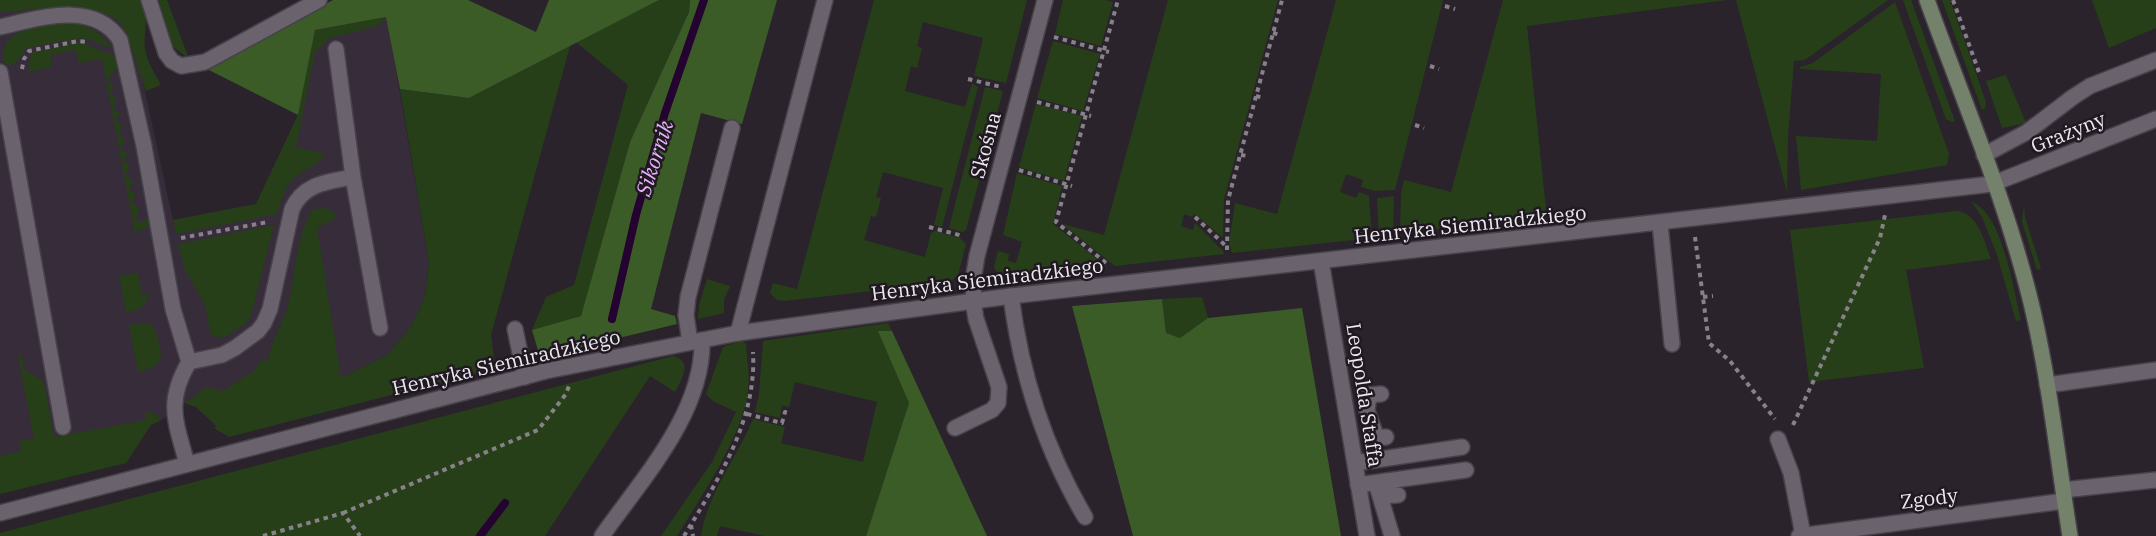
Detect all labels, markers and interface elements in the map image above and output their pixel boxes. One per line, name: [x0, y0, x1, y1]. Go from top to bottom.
street label: Grażyny: [2027, 105, 2110, 159]
street label: Skośna: [963, 109, 1007, 181]
water label: Sikornik: [628, 116, 680, 200]
street label: Henryka Siemiradzkiego: [1352, 198, 1588, 250]
street label: Henryka Siemiradzkiego: [869, 251, 1105, 307]
street label: Leopolda Staffa: [1340, 321, 1390, 469]
street label: Henryka Siemiradzkiego: [389, 323, 623, 401]
street label: Zgody: [1899, 481, 1960, 515]

